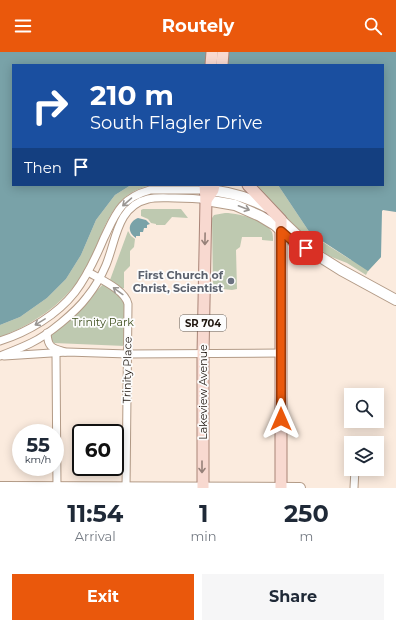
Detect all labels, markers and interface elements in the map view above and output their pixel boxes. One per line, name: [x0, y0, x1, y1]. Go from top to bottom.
icon: menu: [12, 15, 34, 37]
text: Routely: [162, 15, 234, 37]
icon: search: [362, 15, 384, 37]
text: 210 m: [90, 78, 174, 112]
icon: right: [24, 80, 76, 132]
text: South Flagler Drive: [90, 112, 263, 134]
icon: arrive: [70, 156, 92, 178]
text: Then: [24, 158, 62, 177]
one-way arrow: [121, 197, 132, 206]
one-way arrow: [237, 205, 249, 213]
pin: [289, 231, 323, 265]
one-way arrow: [201, 232, 209, 245]
icon: arrive: [295, 237, 317, 259]
place label: First Church of Christ, Scientist: [133, 268, 224, 295]
marker: First Church of Christ, Scientist: [226, 276, 236, 286]
one-way arrow: [113, 287, 124, 295]
park label: Trinity Park: [72, 315, 134, 329]
road number: SR 704: [180, 315, 226, 331]
one-way arrow: [34, 318, 46, 326]
street label: Trinity Place: [119, 336, 135, 403]
street label: Lakeview Avenue: [196, 344, 210, 440]
map controls: [344, 388, 384, 476]
button: search: [344, 388, 384, 428]
position arrow: [260, 398, 302, 440]
speed limit sign: 60: [72, 424, 124, 476]
text: 55: [26, 433, 50, 457]
button: layers: [344, 436, 384, 476]
text: km/h: [25, 453, 51, 466]
one-way arrow: [199, 460, 206, 473]
text: 11:54: [67, 499, 123, 528]
text: 1: [199, 499, 208, 528]
text: 250: [284, 499, 329, 528]
text: Arrival: [75, 528, 116, 544]
text: min: [191, 528, 217, 544]
text: m: [299, 528, 313, 544]
button: Exit: [12, 574, 194, 620]
button: Share: [202, 574, 384, 620]

